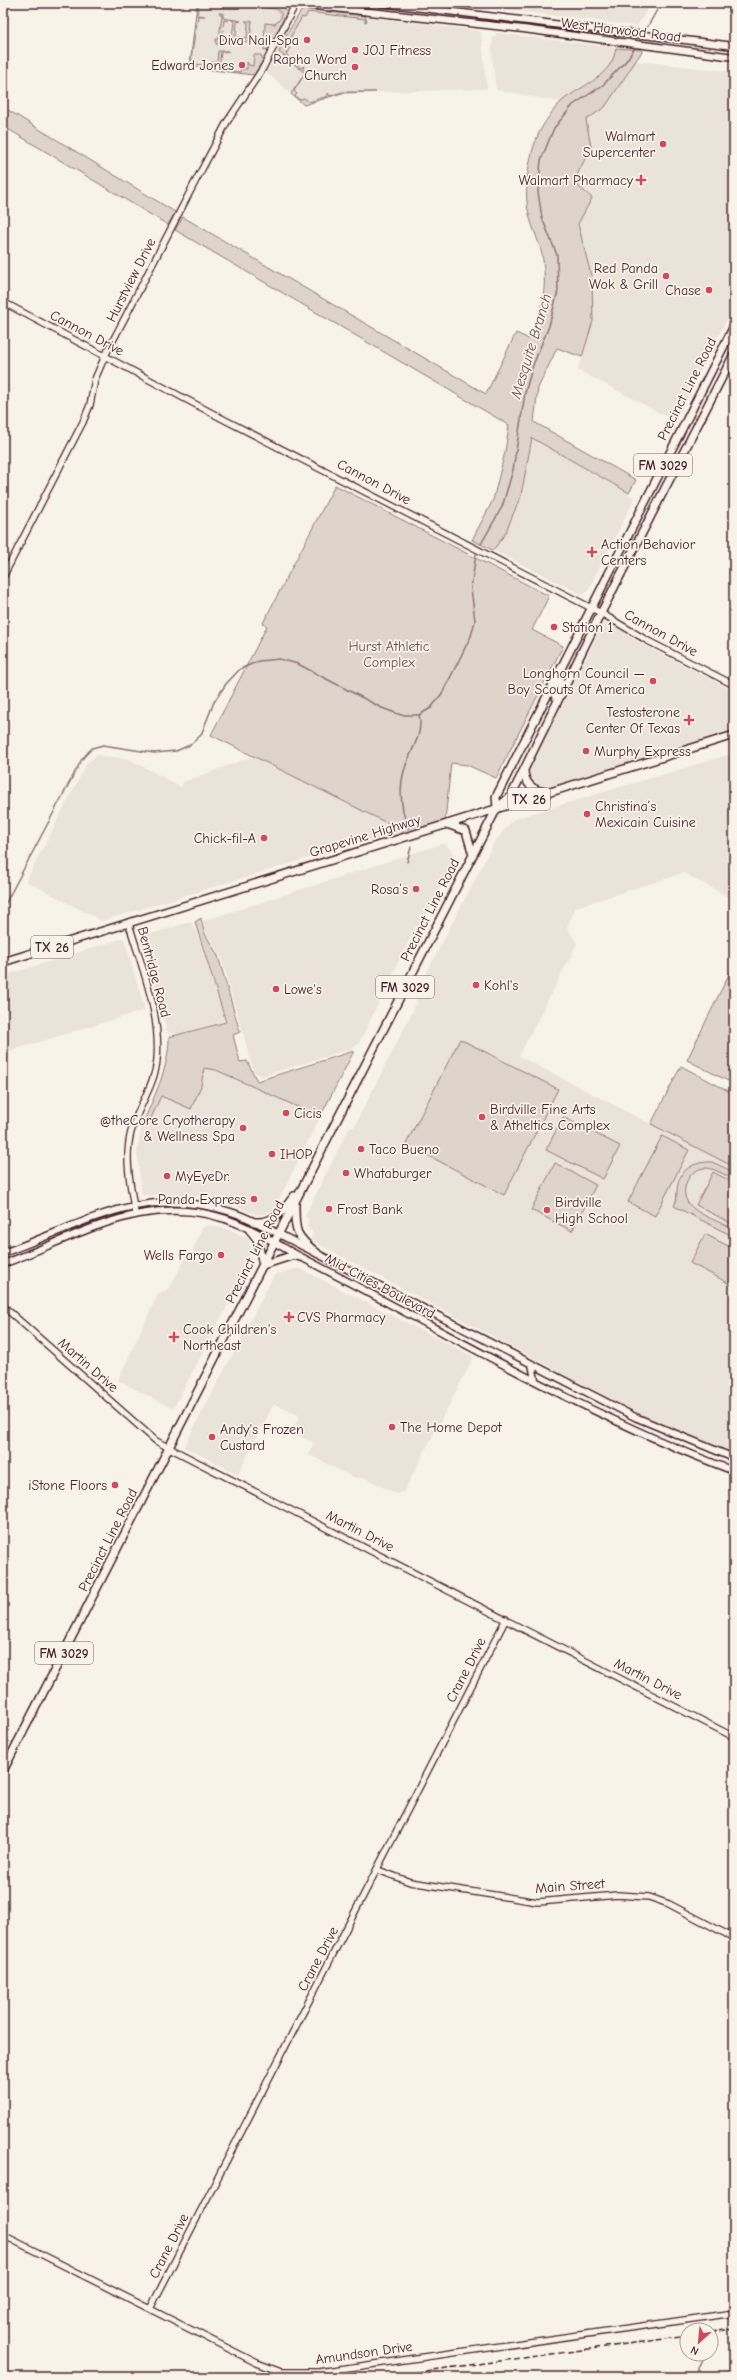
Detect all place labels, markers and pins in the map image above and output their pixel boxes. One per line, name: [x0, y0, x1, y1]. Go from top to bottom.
place label: Diva Nail-Spa: [219, 32, 299, 49]
marker: Diva Nail-Spa: [302, 35, 312, 45]
place label: JOJ Fitness: [363, 42, 431, 59]
marker: JOJ Fitness: [350, 45, 360, 55]
place label: Rapha Word Church: [273, 51, 347, 84]
place label: Edward Jones: [151, 57, 234, 74]
marker: Edward Jones: [237, 60, 247, 70]
marker: Rapha Word Church: [350, 62, 360, 72]
place label: Walmart Supercenter: [583, 128, 656, 161]
marker: Walmart Supercenter: [658, 139, 668, 149]
place label: Walmart Pharmacy: [519, 172, 634, 189]
marker: Walmart Pharmacy: [636, 175, 646, 185]
place label: Red Panda Wok & Grill: [589, 260, 658, 293]
marker: Red Panda Wok & Grill: [661, 271, 671, 281]
place label: Chase: [665, 282, 701, 299]
marker: Chase: [704, 285, 714, 295]
place label: Action Behavior Centers: [601, 536, 696, 569]
marker: Action Behavior Centers: [586, 546, 598, 558]
place label: Station 1: [562, 619, 613, 636]
marker: Station 1: [549, 622, 559, 632]
place label: Longhorn Council — Boy Scouts Of America: [507, 665, 645, 698]
marker: Longhorn Council — Boy Scouts Of America: [648, 676, 658, 686]
place label: Testosterone Center Of Texas: [586, 704, 680, 737]
marker: Testosterone Center Of Texas: [683, 714, 695, 726]
place label: Murphy Express: [594, 743, 691, 760]
marker: Murphy Express: [581, 746, 591, 756]
place label: Christina’s Mexicain Cuisine: [595, 798, 696, 831]
marker: Christina’s Mexicain Cuisine: [582, 809, 592, 819]
place label: Chick-fil-A: [194, 830, 256, 847]
marker: Chick-fil-A: [259, 833, 269, 843]
place label: Rosa’s: [371, 881, 408, 898]
marker: Rosa’s: [411, 884, 421, 894]
place label: Kohl's: [484, 977, 519, 994]
marker: Kohl's: [471, 980, 481, 990]
place label: Lowe's: [284, 981, 322, 998]
marker: Lowe's: [271, 984, 281, 994]
place label: Birdville Fine Arts & Atheltics Complex: [490, 1101, 610, 1134]
place label: Cicis: [294, 1105, 322, 1122]
marker: Cicis: [281, 1108, 291, 1118]
place label: @theCore Cryotherapy & Wellness Spa: [100, 1112, 236, 1145]
marker: Birdville Fine Arts & Atheltics Complex: [477, 1112, 487, 1122]
marker: @theCore Cryotherapy & Wellness Spa: [238, 1123, 248, 1133]
place label: Taco Bueno: [369, 1141, 439, 1158]
marker: Taco Bueno: [356, 1144, 366, 1154]
place label: IHOP: [280, 1146, 313, 1163]
marker: IHOP: [267, 1149, 277, 1159]
place label: Whataburger: [354, 1165, 432, 1182]
place label: MyEyeDr.: [175, 1168, 230, 1185]
marker: Whataburger: [341, 1168, 351, 1178]
marker: MyEyeDr.: [162, 1171, 172, 1181]
place label: Panda Express: [158, 1191, 246, 1208]
marker: Panda Express: [249, 1194, 259, 1204]
place label: Birdville High School: [555, 1194, 628, 1227]
place label: Frost Bank: [337, 1201, 403, 1218]
marker: Frost Bank: [324, 1204, 334, 1214]
marker: Birdville High School: [542, 1205, 552, 1215]
place label: Wells Fargo: [144, 1247, 213, 1264]
marker: Wells Fargo: [216, 1250, 226, 1260]
place label: CVS Pharmacy: [297, 1309, 386, 1326]
marker: CVS Pharmacy: [284, 1312, 294, 1322]
place label: Cook Children's Northeast: [183, 1321, 276, 1354]
marker: Cook Children's Northeast: [168, 1331, 180, 1343]
place label: The Home Depot: [400, 1419, 503, 1436]
place label: Andy's Frozen Custard: [220, 1421, 304, 1454]
marker: The Home Depot: [387, 1422, 397, 1432]
marker: Andy's Frozen Custard: [207, 1432, 217, 1442]
place label: iStone Floors: [28, 1477, 107, 1494]
marker: iStone Floors: [110, 1480, 120, 1490]

